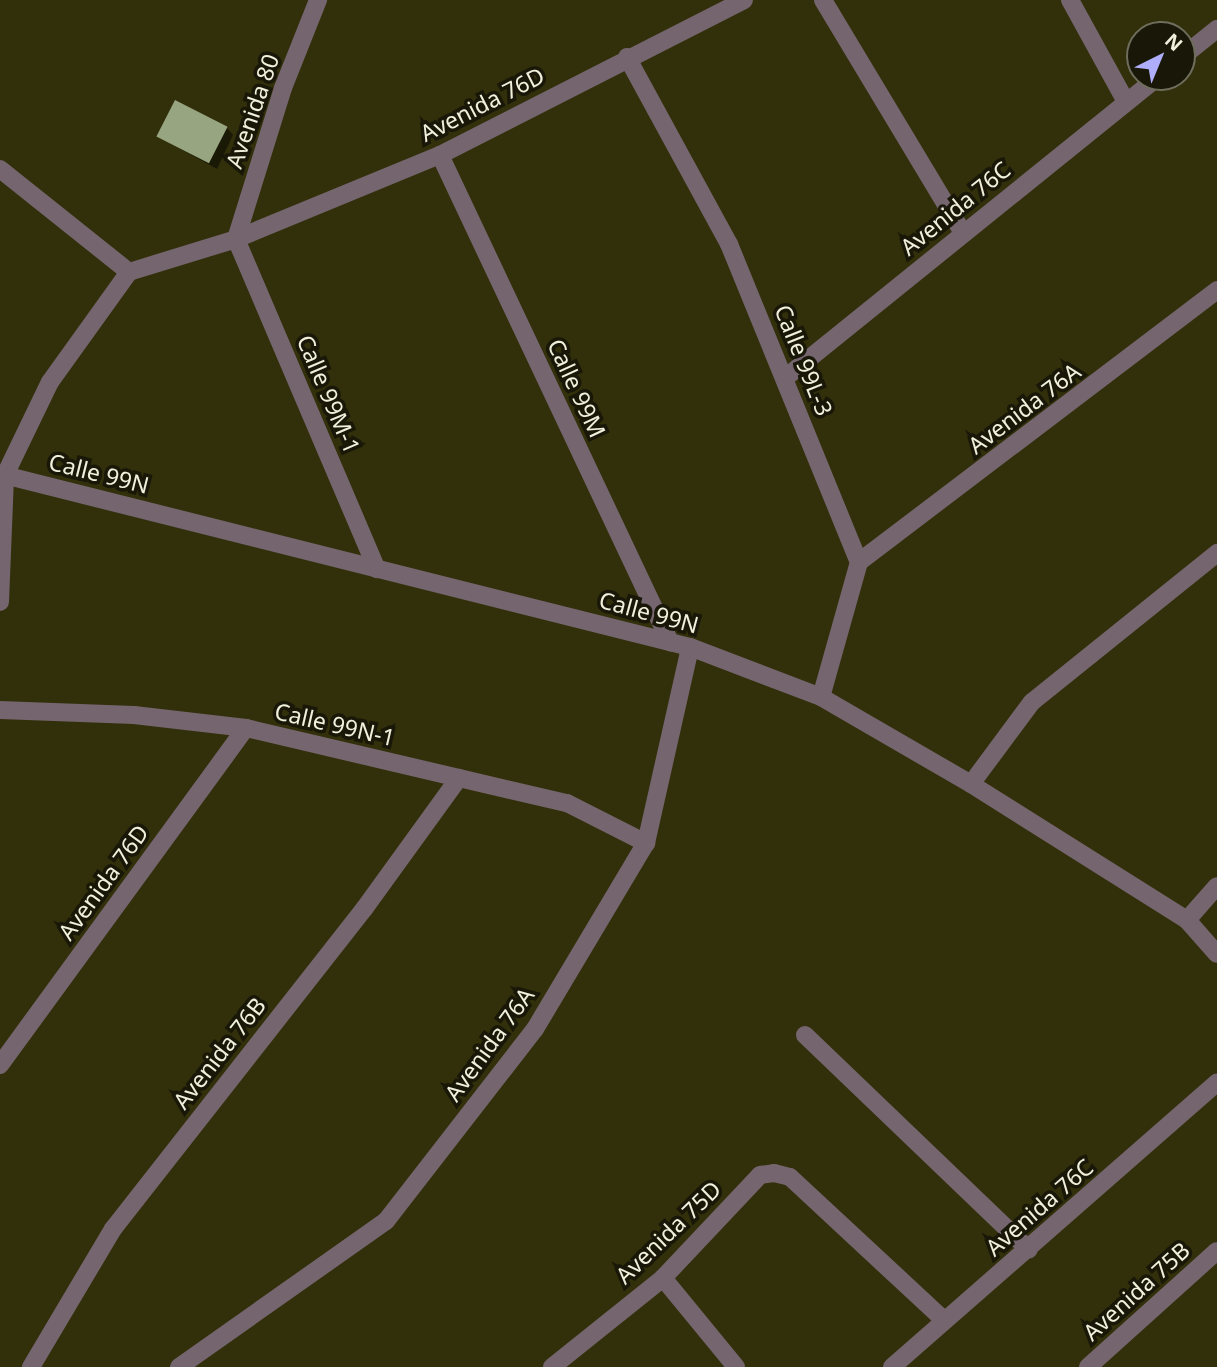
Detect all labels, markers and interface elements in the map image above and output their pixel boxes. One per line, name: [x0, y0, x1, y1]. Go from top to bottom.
north arrow: [1126, 21, 1196, 91]
text: N: [1159, 27, 1188, 57]
street label: Avenida 80: [220, 50, 284, 172]
street label: Avenida 76D: [415, 61, 549, 147]
street label: Avenida 76C: [894, 155, 1016, 261]
street label: Calle 99L-3: [769, 301, 839, 419]
street label: Calle 99M-1: [292, 331, 366, 457]
street label: Calle 99M: [542, 334, 612, 442]
street label: Avenida 76A: [962, 357, 1086, 459]
street label: Calle 99N: [46, 447, 152, 499]
street label: Calle 99N: [596, 585, 702, 639]
street label: Calle 99N-1: [272, 697, 398, 751]
street label: Avenida 76D: [52, 819, 154, 945]
street label: Avenida 76A: [439, 982, 539, 1106]
street label: Avenida 76B: [167, 992, 271, 1114]
street label: Avenida 76C: [980, 1153, 1098, 1261]
street label: Avenida 75D: [610, 1175, 726, 1289]
street label: Avenida 75B: [1077, 1236, 1195, 1346]

